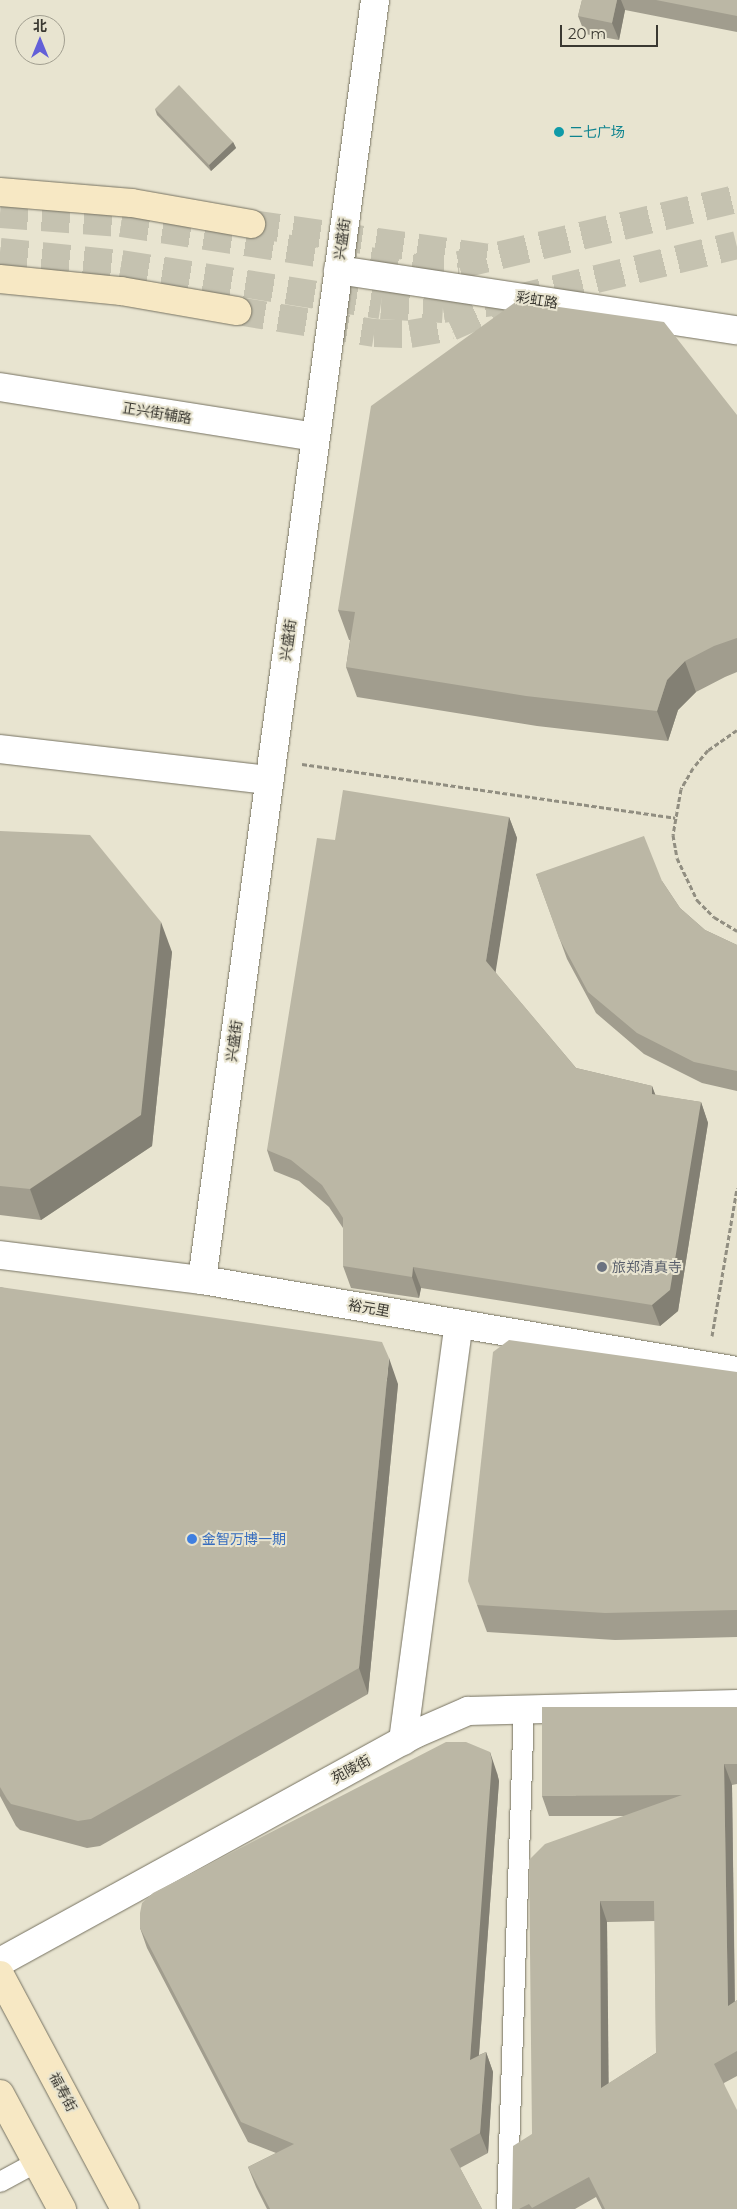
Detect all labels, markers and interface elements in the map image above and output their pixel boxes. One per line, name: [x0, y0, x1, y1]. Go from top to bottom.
north arrow: [15, 15, 65, 65]
scale bar: [562, 15, 660, 47]
text: 北: [33, 17, 47, 35]
text: 20 m: [568, 24, 606, 43]
place label: 二七广场: [569, 124, 625, 140]
marker: 二七广场: [553, 126, 565, 138]
street label: 兴盛街: [331, 217, 353, 261]
street label: 彩虹路: [515, 288, 559, 312]
street label: 正兴街辅路: [121, 399, 193, 427]
street label: 兴盛街: [277, 618, 299, 662]
street label: 兴盛街: [223, 1019, 245, 1063]
place label: 旅郑清真寺: [612, 1259, 682, 1275]
marker: 旅郑清真寺: [596, 1261, 608, 1273]
street label: 裕元里: [347, 1296, 391, 1320]
place label: 金智万博一期: [202, 1531, 286, 1547]
marker: 金智万博一期: [186, 1533, 198, 1545]
street label: 苑陵街: [329, 1751, 373, 1787]
street label: 福寿街: [46, 2070, 80, 2114]

